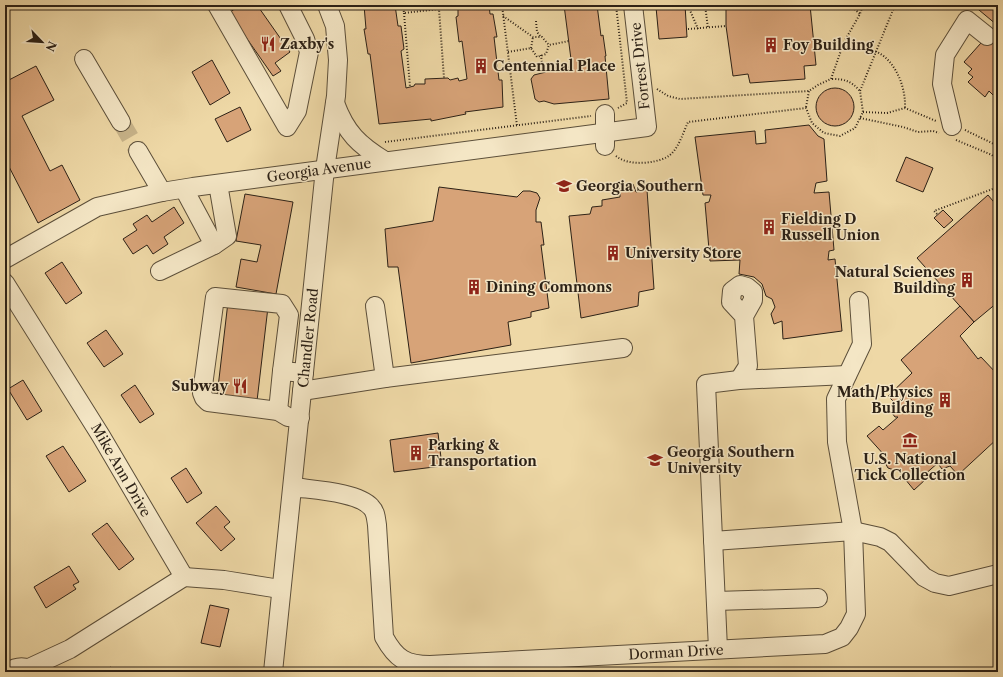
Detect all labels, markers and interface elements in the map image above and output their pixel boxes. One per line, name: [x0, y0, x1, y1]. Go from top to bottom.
street label: Forrest Drive: [626, 21, 654, 111]
north arrow: [22, 22, 62, 62]
restaurant icon: Zaxby's: [259, 35, 277, 53]
place label: Zaxby's: [280, 35, 334, 53]
building icon: Foy Building: [762, 36, 780, 54]
place label: Foy Building: [783, 36, 875, 54]
text: N: [43, 39, 59, 54]
building icon: Centennial Place: [472, 57, 490, 75]
place label: Centennial Place: [493, 57, 616, 75]
street label: Georgia Avenue: [266, 154, 373, 186]
school or university icon: Georgia Southern: [555, 177, 573, 195]
place label: Georgia Southern: [576, 177, 704, 195]
place label: Fielding D Russell Union: [781, 210, 880, 244]
building icon: Fielding D Russell Union: [760, 218, 778, 236]
building icon: University Store: [604, 244, 622, 262]
place label: University Store: [625, 244, 741, 262]
place label: Natural Sciences Building: [835, 263, 956, 297]
building icon: Natural Sciences Building: [958, 271, 976, 289]
building icon: Dining Commons: [465, 278, 483, 296]
place label: Dining Commons: [486, 278, 612, 296]
street label: Chandler Road: [294, 287, 322, 389]
place label: Subway: [171, 377, 228, 395]
restaurant icon: Subway: [231, 377, 249, 395]
place label: Math/Physics Building: [837, 383, 934, 417]
building icon: Math/Physics Building: [936, 391, 954, 409]
street label: Mike Ann Drive: [87, 420, 155, 520]
museum icon: U.S. National Tick Collection: [901, 431, 919, 449]
place label: Parking & Transportation: [428, 436, 537, 470]
place label: Georgia Southern University: [667, 443, 795, 477]
building icon: Parking & Transportation: [407, 444, 425, 462]
place label: U.S. National Tick Collection: [855, 450, 966, 484]
school or university icon: Georgia Southern University: [646, 451, 664, 469]
street label: Dorman Drive: [628, 641, 724, 663]

